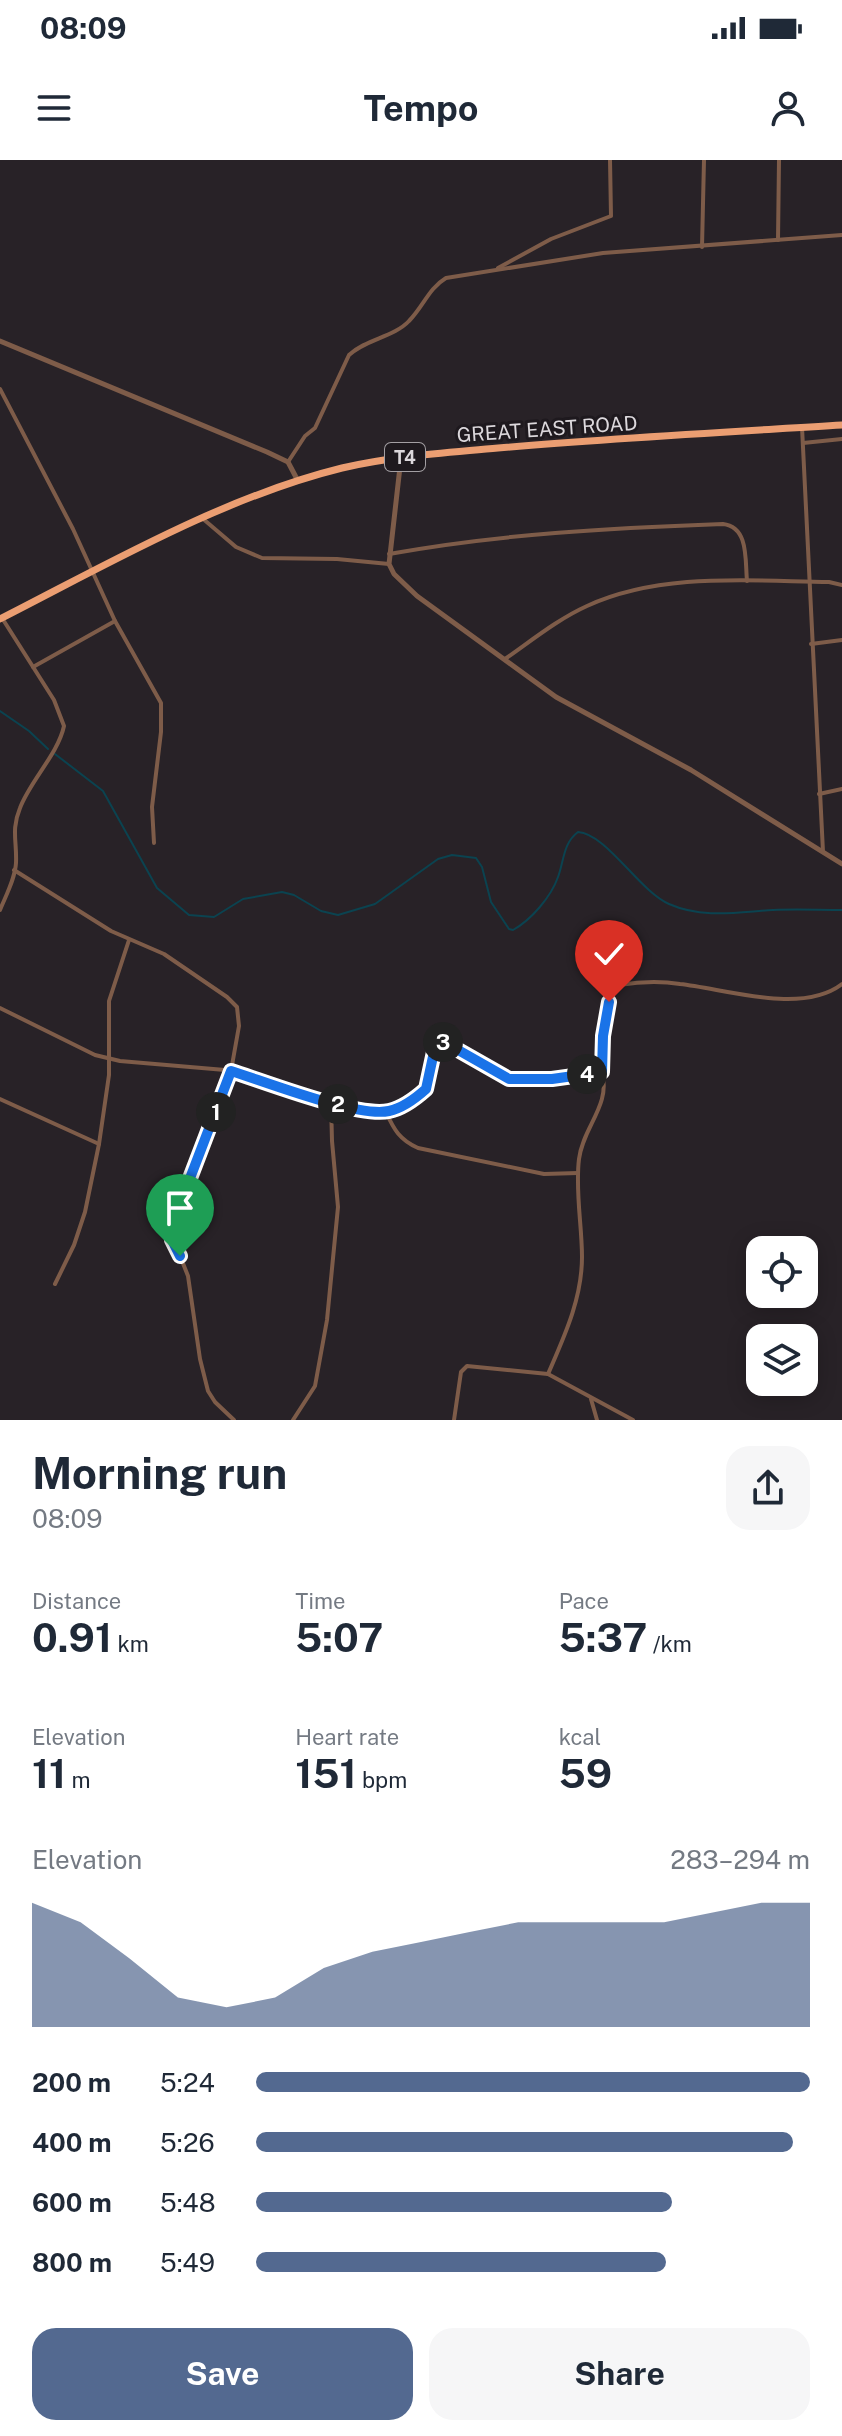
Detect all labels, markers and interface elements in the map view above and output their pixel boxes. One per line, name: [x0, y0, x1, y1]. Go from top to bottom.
text: 08:09: [40, 10, 126, 46]
icon: menu: [32, 86, 76, 130]
icon: person: [766, 86, 810, 130]
text: Tempo: [364, 87, 479, 129]
street label: GREAT EAST ROAD: [456, 411, 638, 447]
road number: T4: [385, 443, 425, 471]
pin: [575, 920, 643, 1002]
icon: check: [587, 932, 631, 976]
pin: 3: [423, 1022, 463, 1062]
text: 3: [436, 1029, 450, 1055]
pin: 4: [567, 1054, 607, 1094]
text: 4: [580, 1061, 594, 1087]
pin: 2: [318, 1084, 358, 1124]
text: 2: [331, 1091, 345, 1117]
pin: 1: [196, 1092, 236, 1132]
text: 1: [211, 1099, 221, 1125]
pin: [146, 1174, 214, 1256]
icon: arrive: [158, 1186, 202, 1230]
map controls: [746, 1236, 818, 1396]
button: locate: [746, 1236, 818, 1308]
button: layers: [746, 1324, 818, 1396]
button: share: [726, 1446, 810, 1530]
text: Morning run: [32, 1447, 287, 1499]
text: 08:09: [32, 1503, 102, 1534]
text: Distance: [32, 1588, 121, 1614]
text: Time: [295, 1588, 345, 1614]
text: Pace: [559, 1588, 609, 1614]
text: 0.91: [32, 1614, 112, 1661]
text: 5:07: [295, 1614, 383, 1661]
text: 5:37: [559, 1614, 647, 1661]
text: km: [112, 1631, 149, 1657]
text: /km: [647, 1631, 692, 1657]
text: Elevation: [32, 1724, 125, 1750]
text: Heart rate: [295, 1724, 399, 1750]
text: kcal: [559, 1724, 601, 1750]
text: 11: [32, 1750, 66, 1797]
text: 151: [295, 1750, 357, 1797]
text: 59: [559, 1750, 612, 1797]
text: m: [66, 1767, 91, 1793]
text: bpm: [357, 1767, 407, 1793]
text: Elevation: [32, 1844, 142, 1875]
text: 283–294 m: [670, 1844, 810, 1875]
text: 200 m: [32, 2067, 111, 2098]
text: 5:24: [160, 2067, 215, 2098]
text: 400 m: [32, 2127, 112, 2158]
text: 5:26: [160, 2127, 215, 2158]
text: 600 m: [32, 2187, 112, 2218]
text: 5:48: [160, 2187, 216, 2218]
text: 800 m: [32, 2247, 112, 2278]
text: 5:49: [160, 2247, 215, 2278]
button: Save: [32, 2328, 413, 2420]
button: Share: [429, 2328, 810, 2420]

